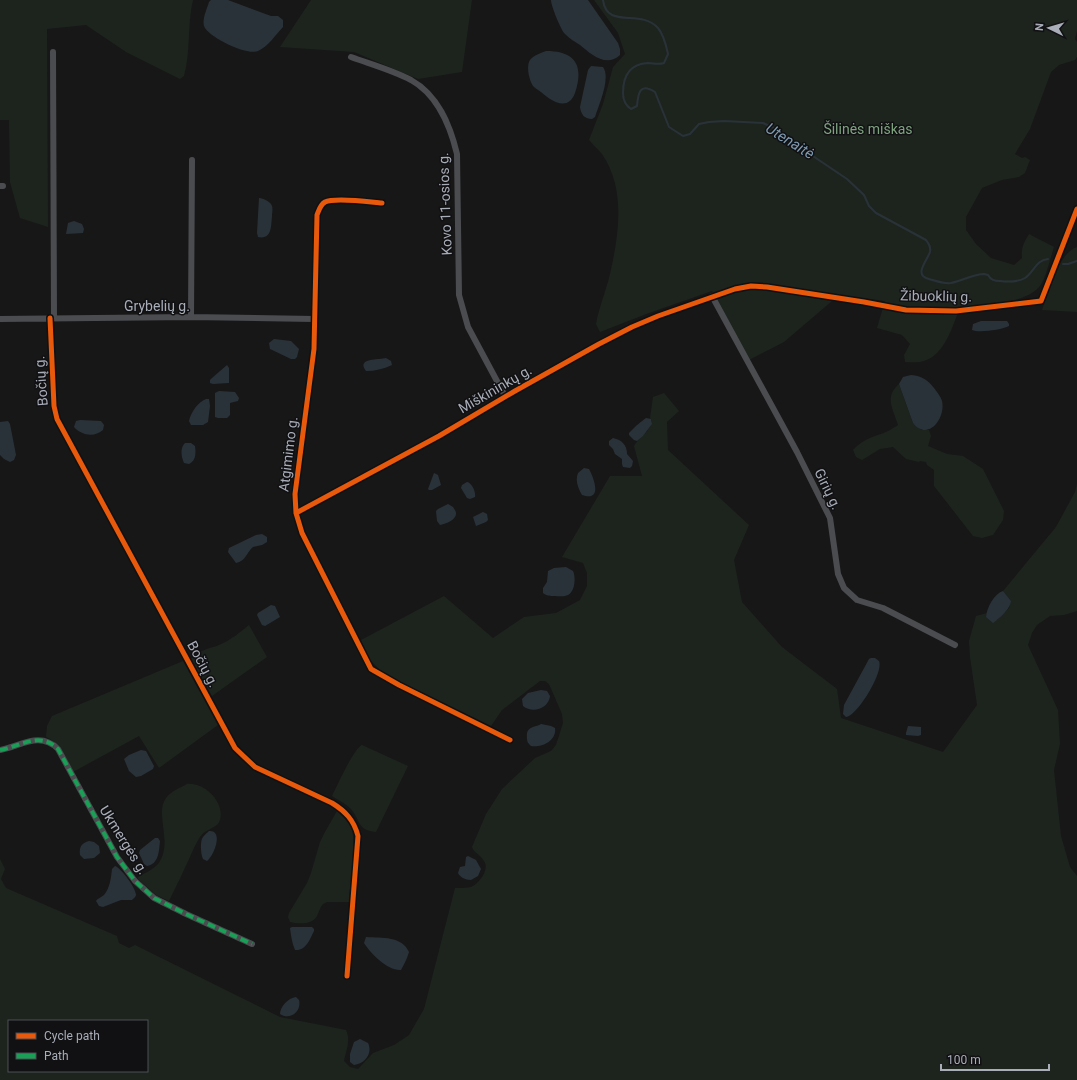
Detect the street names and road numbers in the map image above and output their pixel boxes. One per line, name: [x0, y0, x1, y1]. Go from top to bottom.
street label: Kovo 11-osios g.: [435, 152, 455, 256]
street label: Žibuoklių g.: [900, 286, 972, 305]
street label: Grybelių g.: [124, 298, 190, 314]
street label: Bočių g.: [31, 355, 51, 407]
street label: Miškininkų g.: [455, 362, 535, 416]
street label: Atgimimo g.: [275, 415, 301, 493]
street label: Girių g.: [811, 466, 845, 512]
street label: Bočių g.: [184, 638, 222, 690]
street label: Ukmergės g.: [97, 803, 151, 877]

